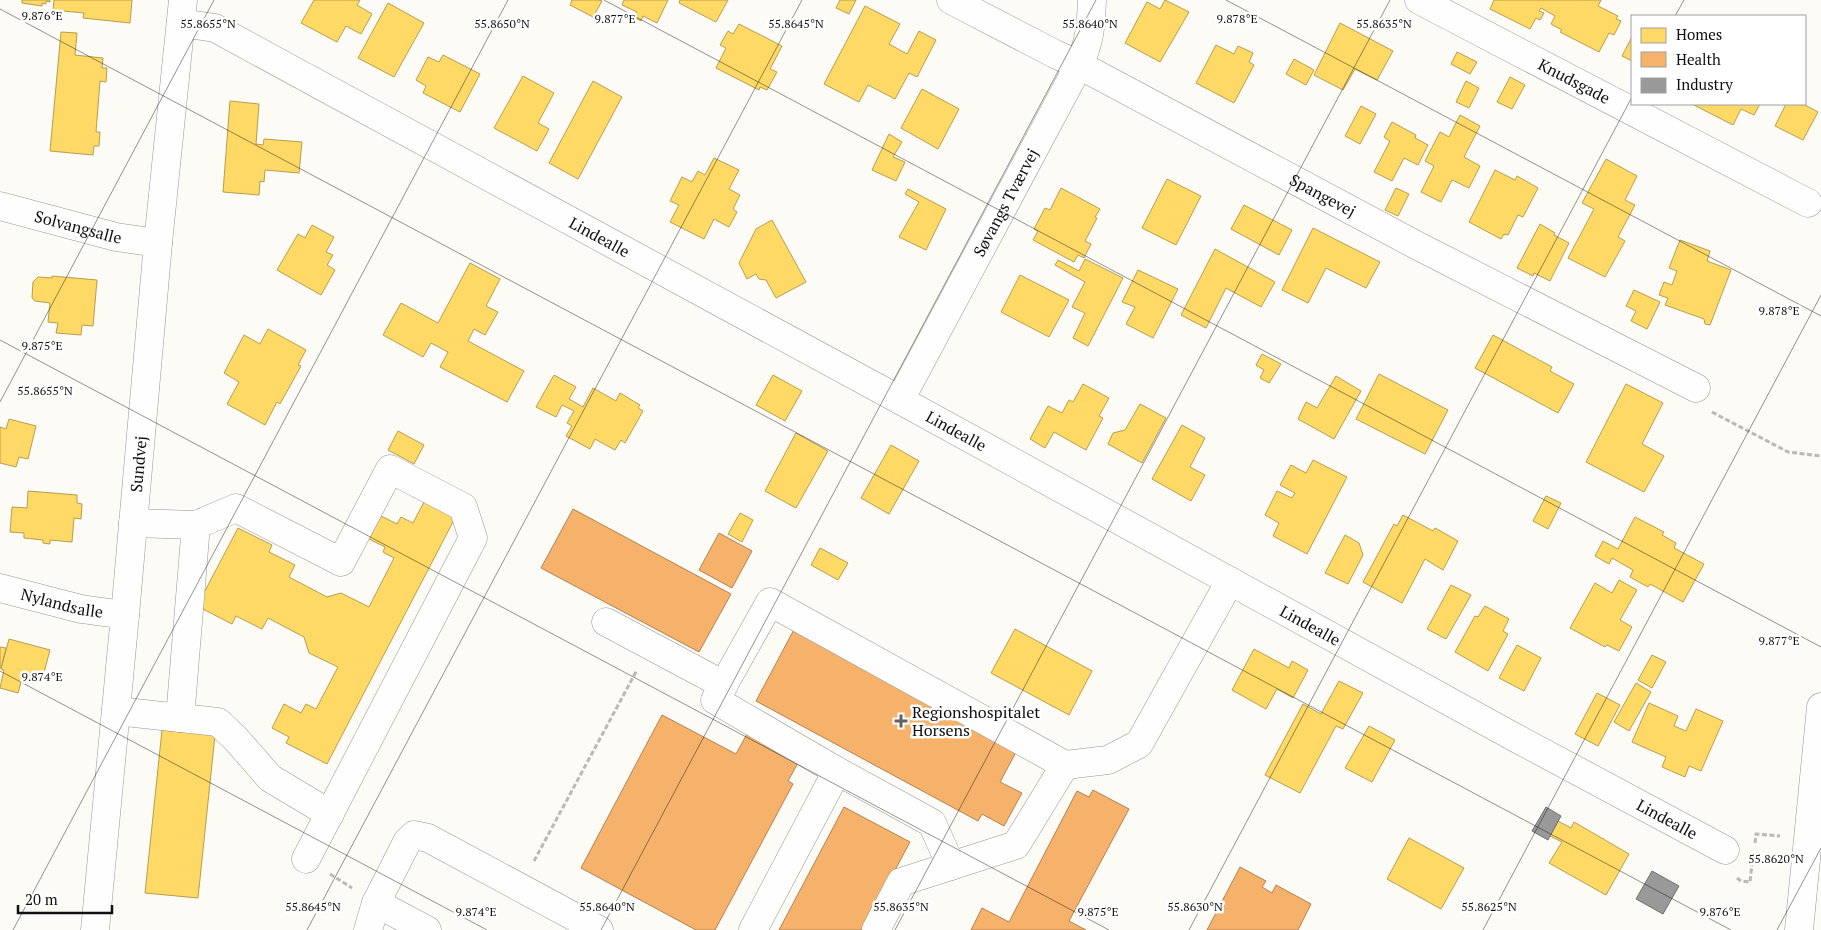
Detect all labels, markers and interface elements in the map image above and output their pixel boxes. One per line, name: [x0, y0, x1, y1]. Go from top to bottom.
text: 9.876°E: [21, 8, 63, 23]
text: 9.877°E: [594, 11, 636, 26]
text: 9.878°E: [1216, 11, 1258, 26]
legend: [1631, 15, 1806, 105]
text: 55.8655°N: [180, 16, 236, 31]
text: 55.8650°N: [474, 16, 530, 31]
text: 55.8645°N: [768, 16, 824, 31]
text: 55.8640°N: [1062, 16, 1118, 31]
text: 55.8635°N: [1356, 16, 1412, 31]
text: Homes: [1676, 24, 1722, 44]
text: Health: [1676, 49, 1721, 69]
street label: Knudsgade: [1534, 53, 1614, 109]
text: Industry: [1676, 74, 1733, 94]
street label: Søvangs Tværvej: [968, 145, 1043, 260]
street label: Spangevej: [1286, 169, 1360, 222]
street label: Solvangsalle: [32, 205, 123, 249]
street label: Lindealle: [565, 211, 634, 262]
text: 9.878°E: [1758, 303, 1800, 318]
text: 9.875°E: [21, 338, 63, 353]
text: 55.8655°N: [17, 383, 73, 398]
street label: Lindealle: [922, 405, 990, 456]
street label: Sundvej: [125, 435, 152, 493]
street label: Nylandsalle: [19, 583, 105, 623]
street label: Lindealle: [1276, 600, 1345, 651]
text: 9.877°E: [1758, 633, 1800, 648]
text: 9.874°E: [21, 669, 63, 684]
place label: Regionshospitalet Horsens: [912, 701, 1040, 741]
marker: Regionshospitalet Horsens: [894, 714, 908, 728]
street label: Lindealle: [1633, 794, 1701, 844]
text: 55.8620°N: [1748, 851, 1804, 866]
scale bar: [18, 882, 111, 914]
text: 20 m: [25, 889, 58, 909]
text: 55.8645°N: [285, 899, 341, 914]
text: 55.8640°N: [579, 899, 635, 914]
text: 55.8635°N: [873, 899, 929, 914]
text: 55.8630°N: [1167, 899, 1223, 914]
text: 55.8625°N: [1461, 899, 1517, 914]
text: 9.874°E: [455, 904, 497, 919]
text: 9.875°E: [1077, 904, 1119, 919]
text: 9.876°E: [1699, 904, 1741, 919]

